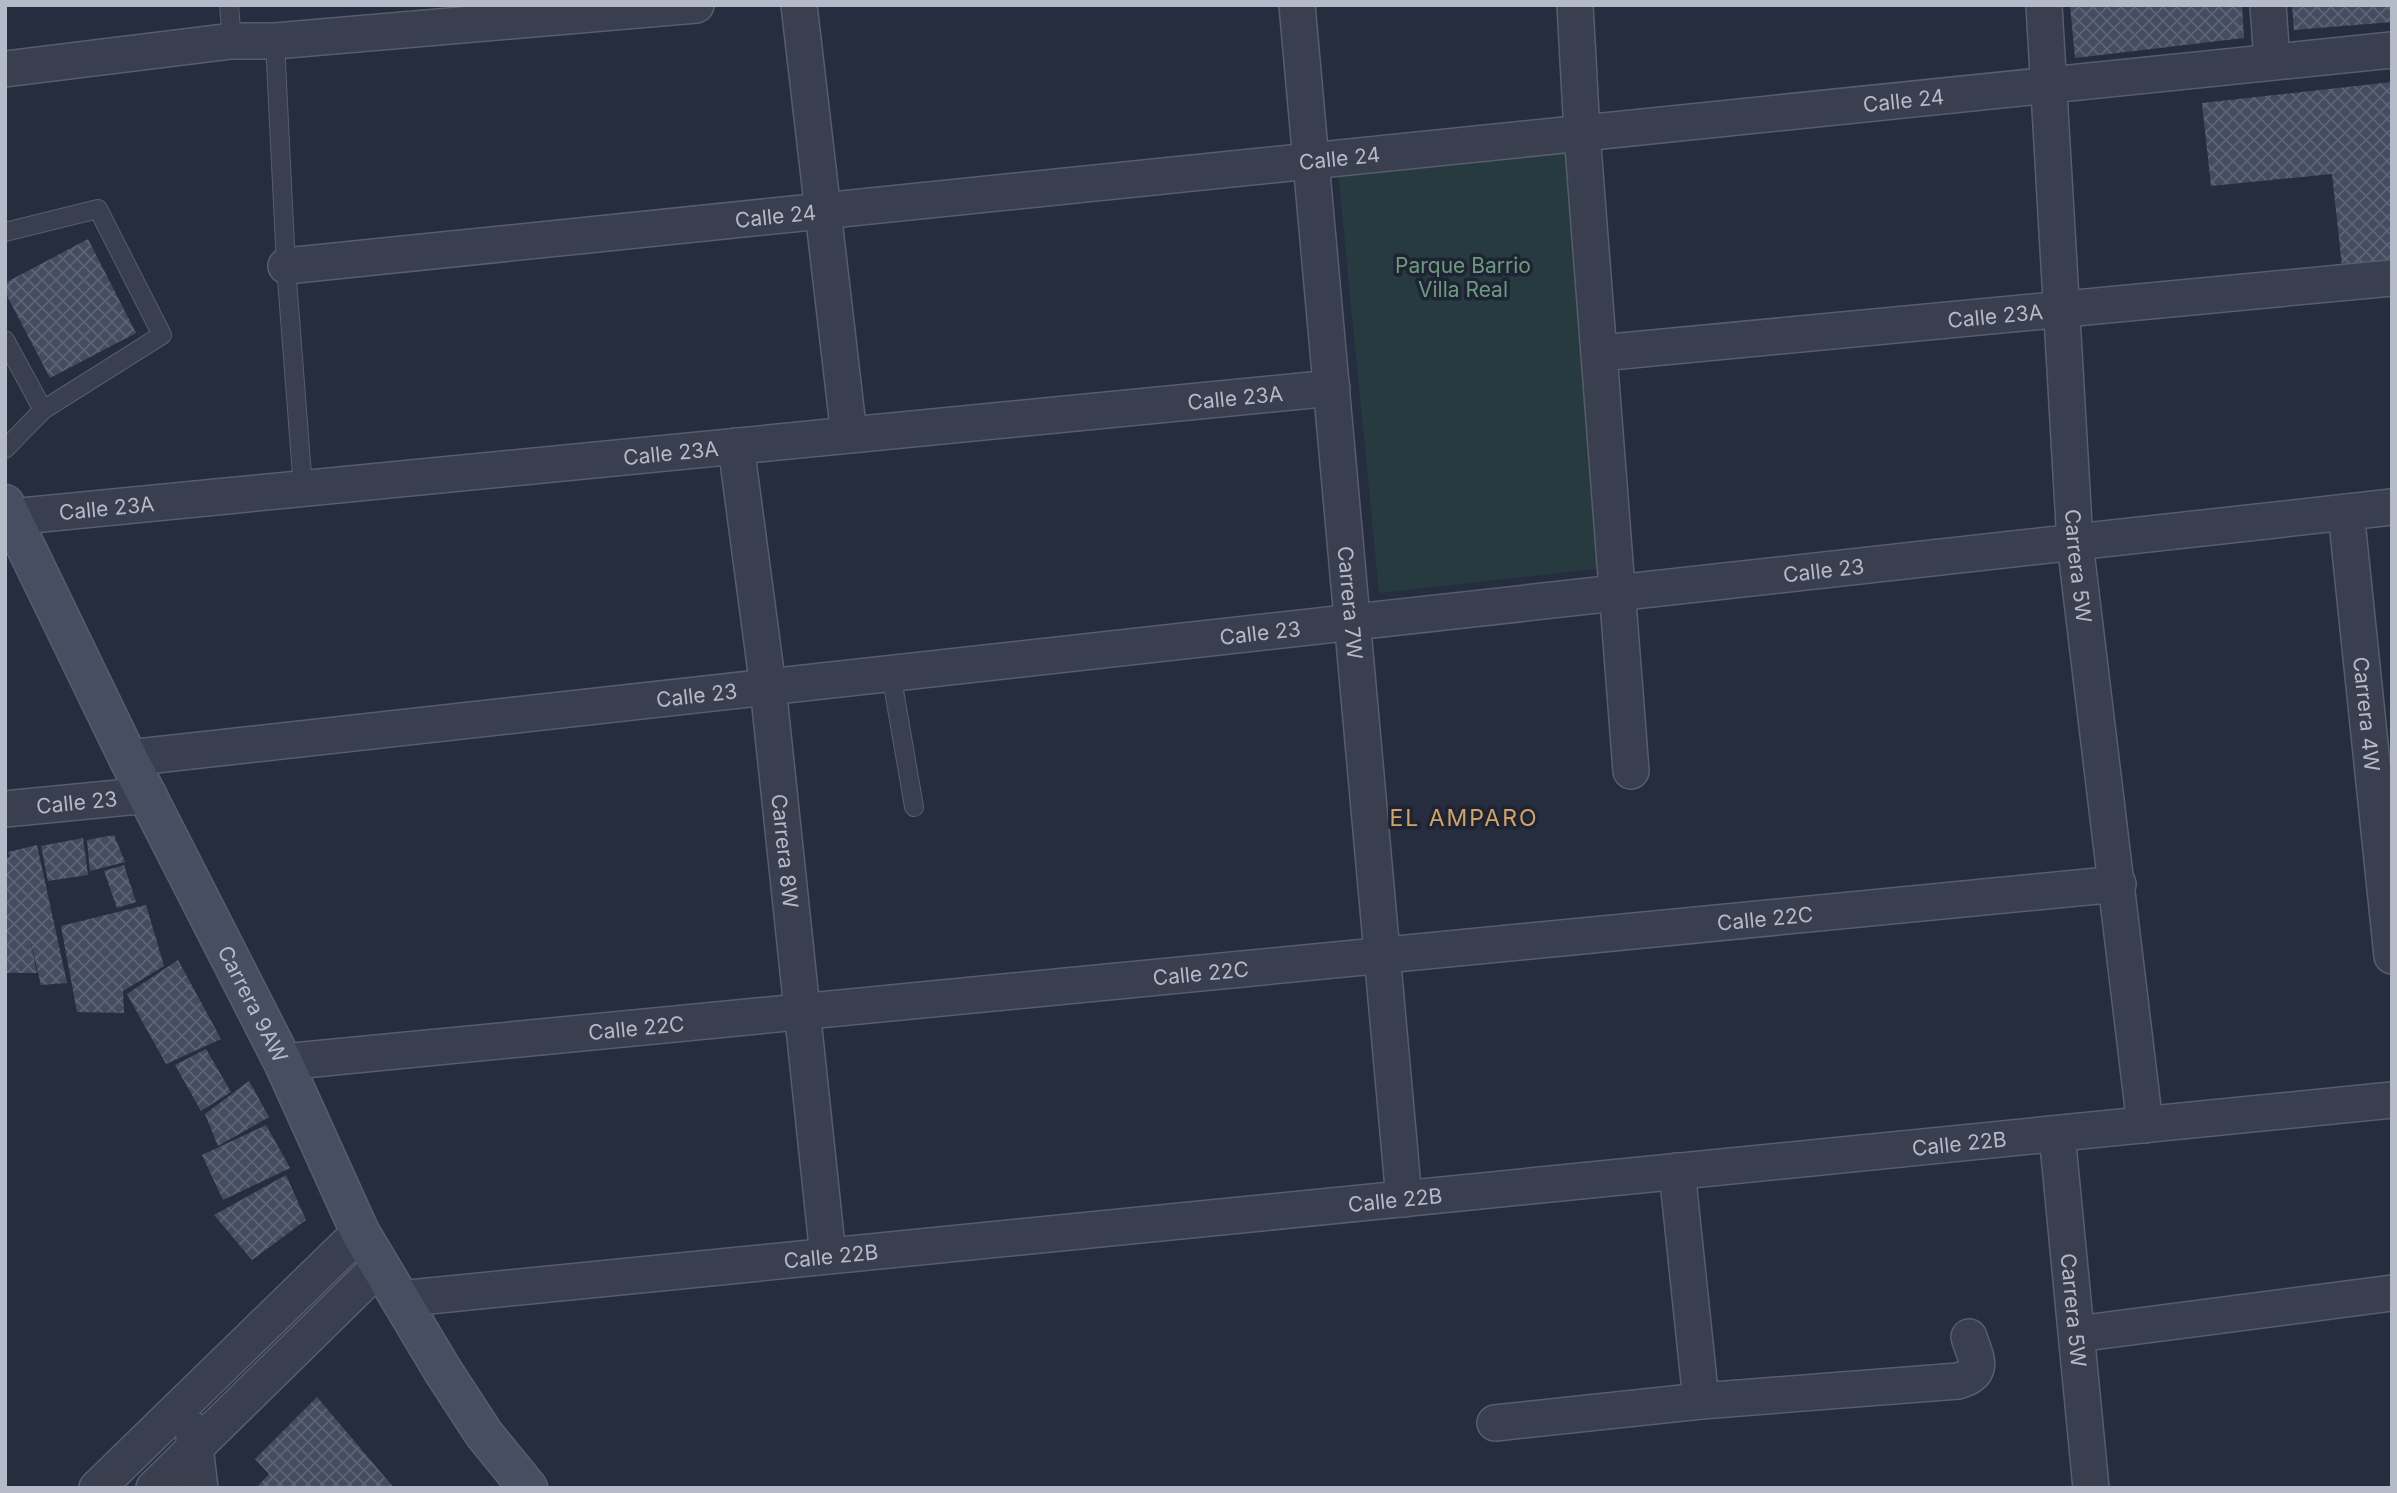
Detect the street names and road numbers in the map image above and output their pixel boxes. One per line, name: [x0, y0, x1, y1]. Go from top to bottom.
street label: Calle 24: [1862, 84, 1945, 117]
street label: Calle 24: [1298, 141, 1381, 175]
street label: Calle 24: [734, 199, 817, 232]
street label: Calle 23A: [1946, 299, 2044, 333]
street label: Calle 23A: [1186, 380, 1284, 415]
street label: Calle 23A: [622, 435, 720, 470]
street label: Calle 23A: [58, 491, 155, 525]
street label: Carrera 5W: [2061, 508, 2097, 624]
street label: Carrera 7W: [1333, 545, 1368, 660]
street label: Calle 23: [1782, 553, 1865, 587]
street label: Calle 23: [1218, 616, 1302, 649]
street label: Carrera 4W: [2349, 655, 2385, 773]
street label: Calle 23: [655, 678, 738, 712]
street label: Calle 23: [35, 786, 118, 818]
street label: Carrera 8W: [767, 793, 804, 910]
street label: Calle 22C: [1716, 901, 1814, 935]
street label: Carrera 9AW: [213, 941, 294, 1067]
street label: Calle 22C: [1151, 956, 1250, 990]
street label: Calle 22C: [587, 1011, 686, 1045]
street label: Calle 22B: [1911, 1126, 2008, 1160]
street label: Calle 22B: [1347, 1182, 1443, 1217]
street label: Calle 22B: [782, 1239, 879, 1273]
street label: Carrera 5W: [2056, 1252, 2092, 1369]

